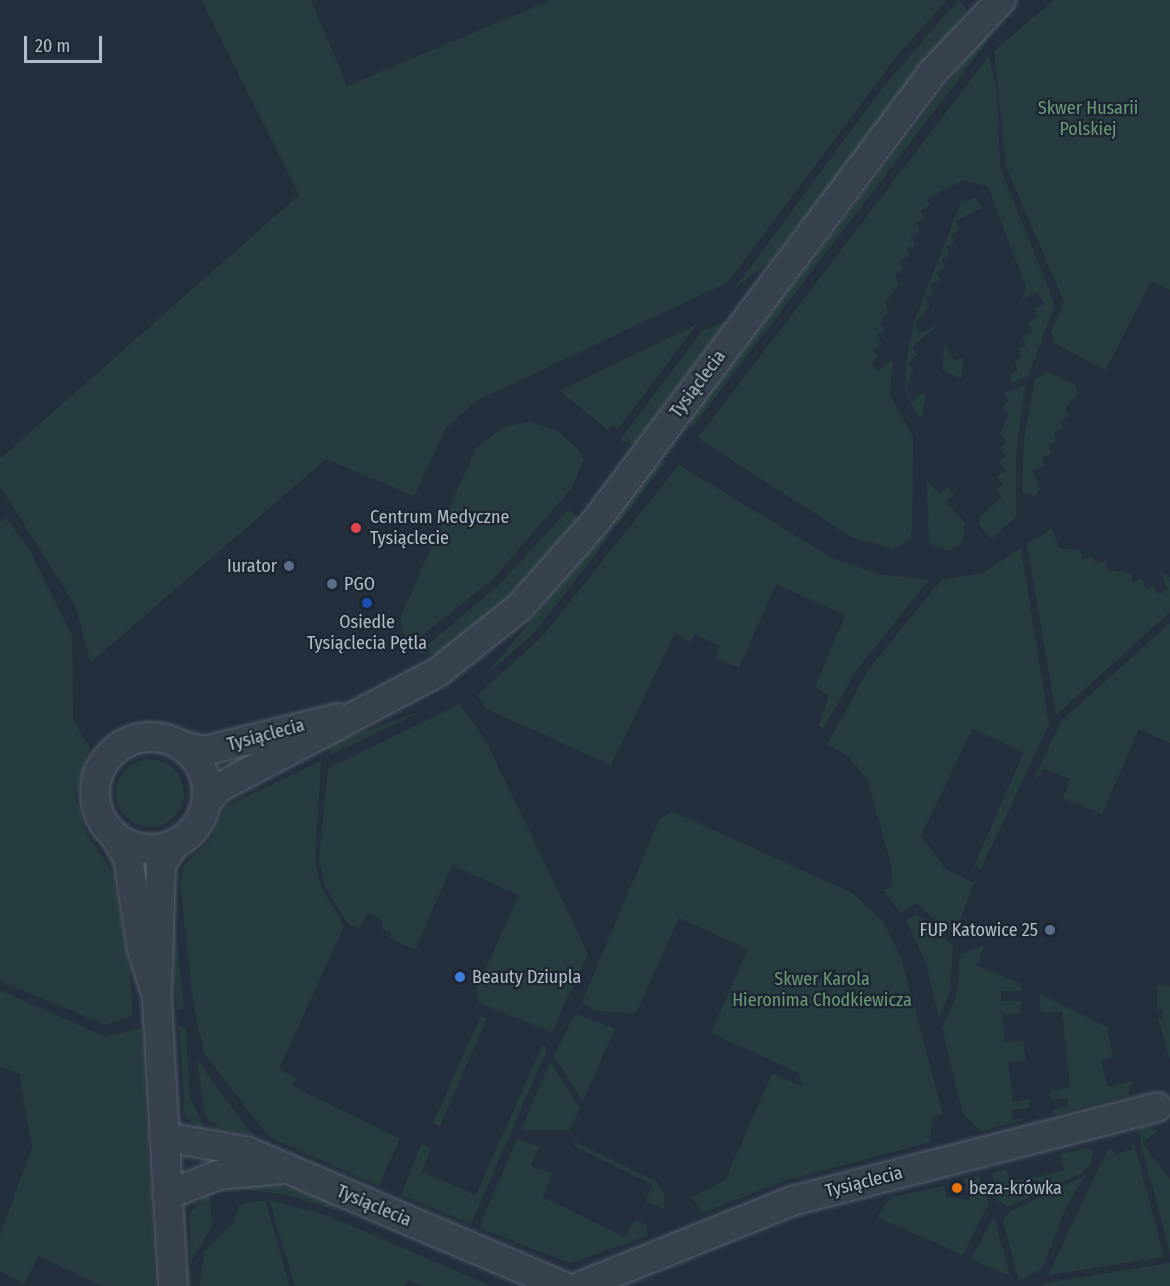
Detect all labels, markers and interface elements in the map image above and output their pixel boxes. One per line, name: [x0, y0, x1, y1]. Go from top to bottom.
scale bar: [27, 24, 105, 62]
text: 20 m: [35, 35, 70, 57]
park label: Skwer Husarii Polskiej: [1038, 98, 1138, 140]
street label: Tysiąclecia: [666, 346, 730, 422]
place label: Centrum Medyczne Tysiąclecie: [370, 507, 509, 550]
marker: Centrum Medyczne Tysiąclecie: [347, 519, 365, 537]
place label: Iurator: [227, 555, 277, 577]
marker: Iurator: [282, 559, 296, 573]
place label: PGO: [344, 573, 375, 595]
marker: PGO: [325, 577, 339, 591]
marker: Osiedle Tysiąclecia Pętla: [360, 596, 374, 610]
place label: Osiedle Tysiąclecia Pętla: [307, 612, 427, 654]
street label: Tysiąclecia: [225, 714, 307, 756]
place label: FUP Katowice 25: [920, 919, 1038, 941]
marker: FUP Katowice 25: [1043, 923, 1057, 937]
place label: Beauty Dziupla: [472, 966, 581, 988]
park label: Skwer Karola Hieronima Chodkiewicza: [732, 969, 912, 1012]
marker: Beauty Dziupla: [453, 970, 467, 984]
street label: Tysiąclecia: [823, 1162, 905, 1202]
place label: beza-krówka: [969, 1177, 1062, 1199]
street label: Tysiąclecia: [333, 1181, 415, 1231]
marker: beza-krówka: [950, 1181, 964, 1195]

